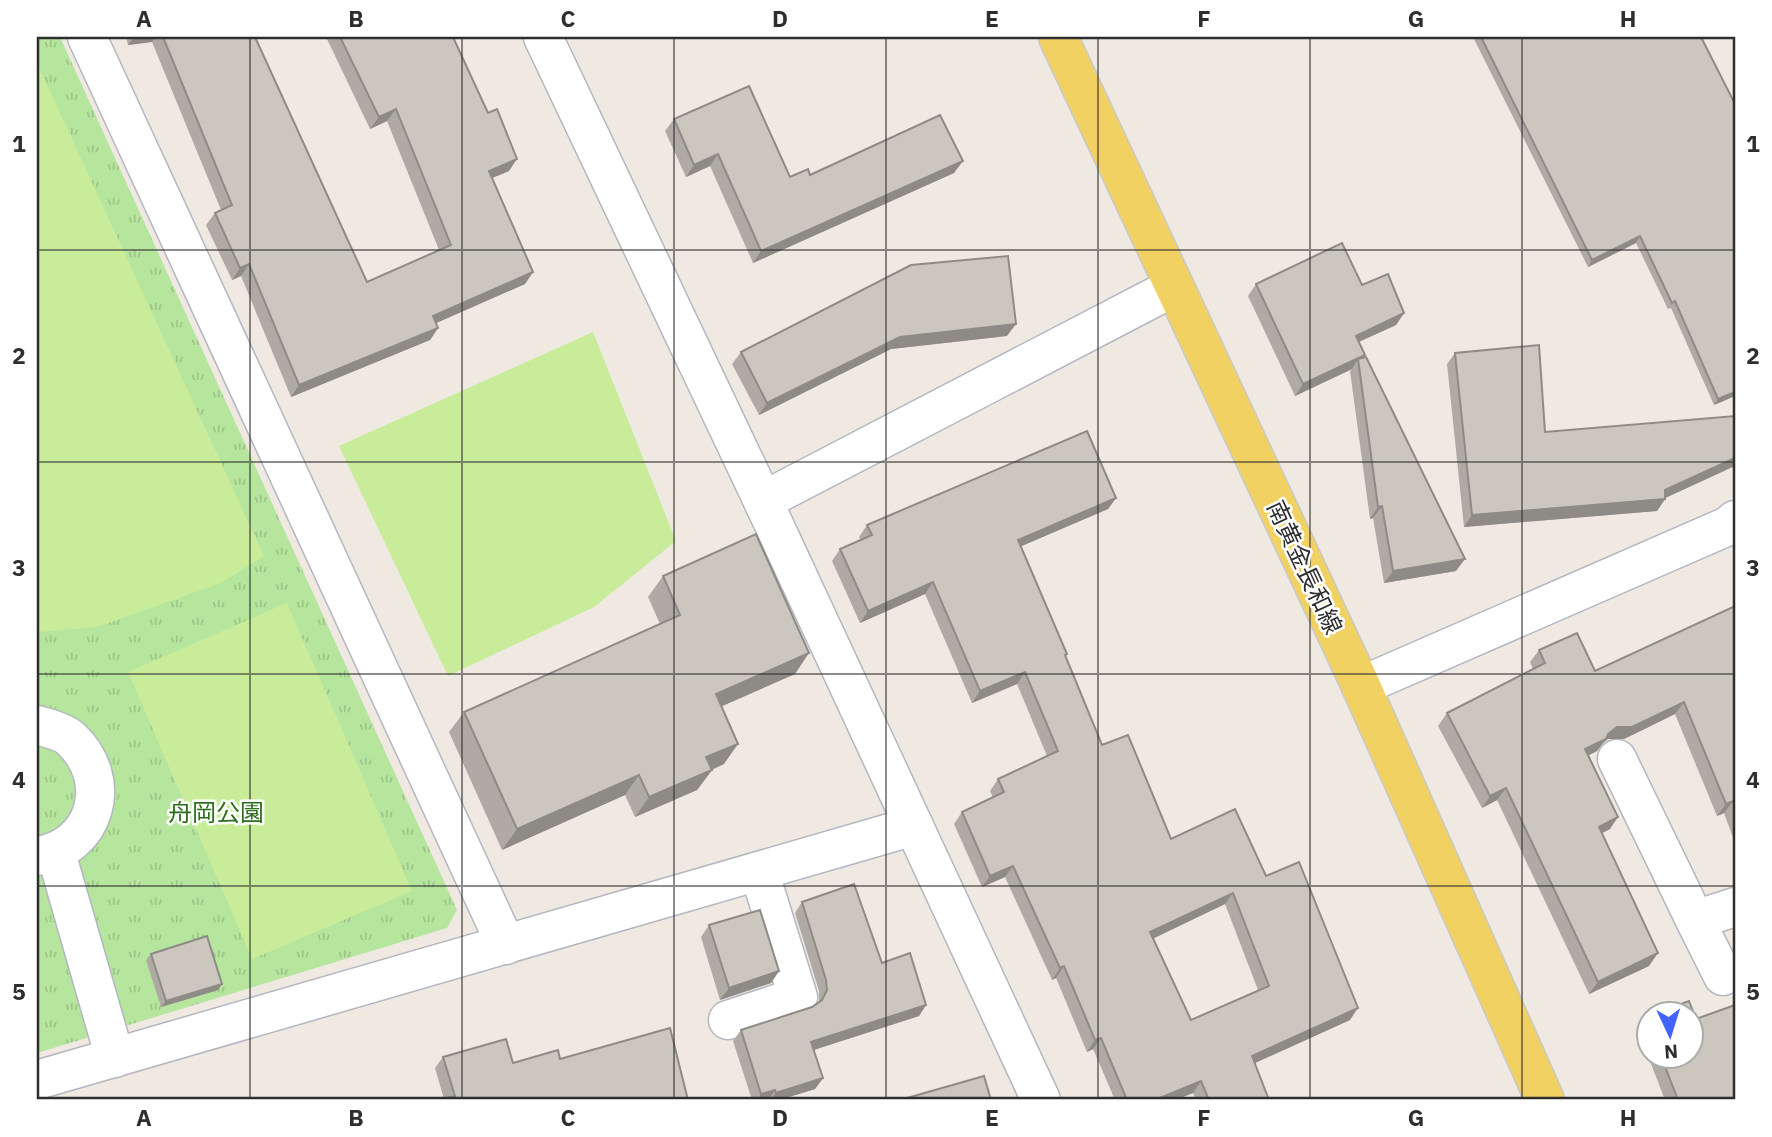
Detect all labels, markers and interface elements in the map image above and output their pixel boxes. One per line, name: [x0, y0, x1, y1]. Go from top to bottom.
text: A: [136, 3, 152, 33]
text: B: [348, 3, 364, 33]
text: C: [561, 3, 576, 33]
text: D: [772, 3, 788, 33]
text: E: [985, 3, 999, 33]
text: F: [1197, 3, 1211, 33]
text: G: [1408, 3, 1424, 33]
text: H: [1620, 3, 1636, 33]
text: 1: [12, 128, 26, 158]
text: 1: [1746, 128, 1760, 158]
text: 2: [12, 340, 26, 370]
text: 2: [1746, 340, 1760, 370]
street label: 南黄金長和線: [1260, 495, 1350, 639]
text: 3: [12, 552, 26, 582]
text: 3: [1746, 552, 1760, 582]
text: 4: [12, 764, 26, 794]
text: 4: [1746, 764, 1760, 794]
park label: 舟岡公園: [168, 796, 264, 828]
text: 5: [12, 976, 26, 1006]
text: 5: [1746, 976, 1760, 1006]
north arrow: [1636, 1000, 1706, 1070]
text: N: [1663, 1040, 1679, 1064]
text: A: [136, 1102, 152, 1132]
text: B: [348, 1102, 364, 1132]
text: C: [561, 1102, 576, 1132]
text: D: [772, 1102, 788, 1132]
text: E: [985, 1102, 999, 1132]
text: F: [1197, 1102, 1211, 1132]
text: G: [1408, 1102, 1424, 1132]
text: H: [1620, 1102, 1636, 1132]

